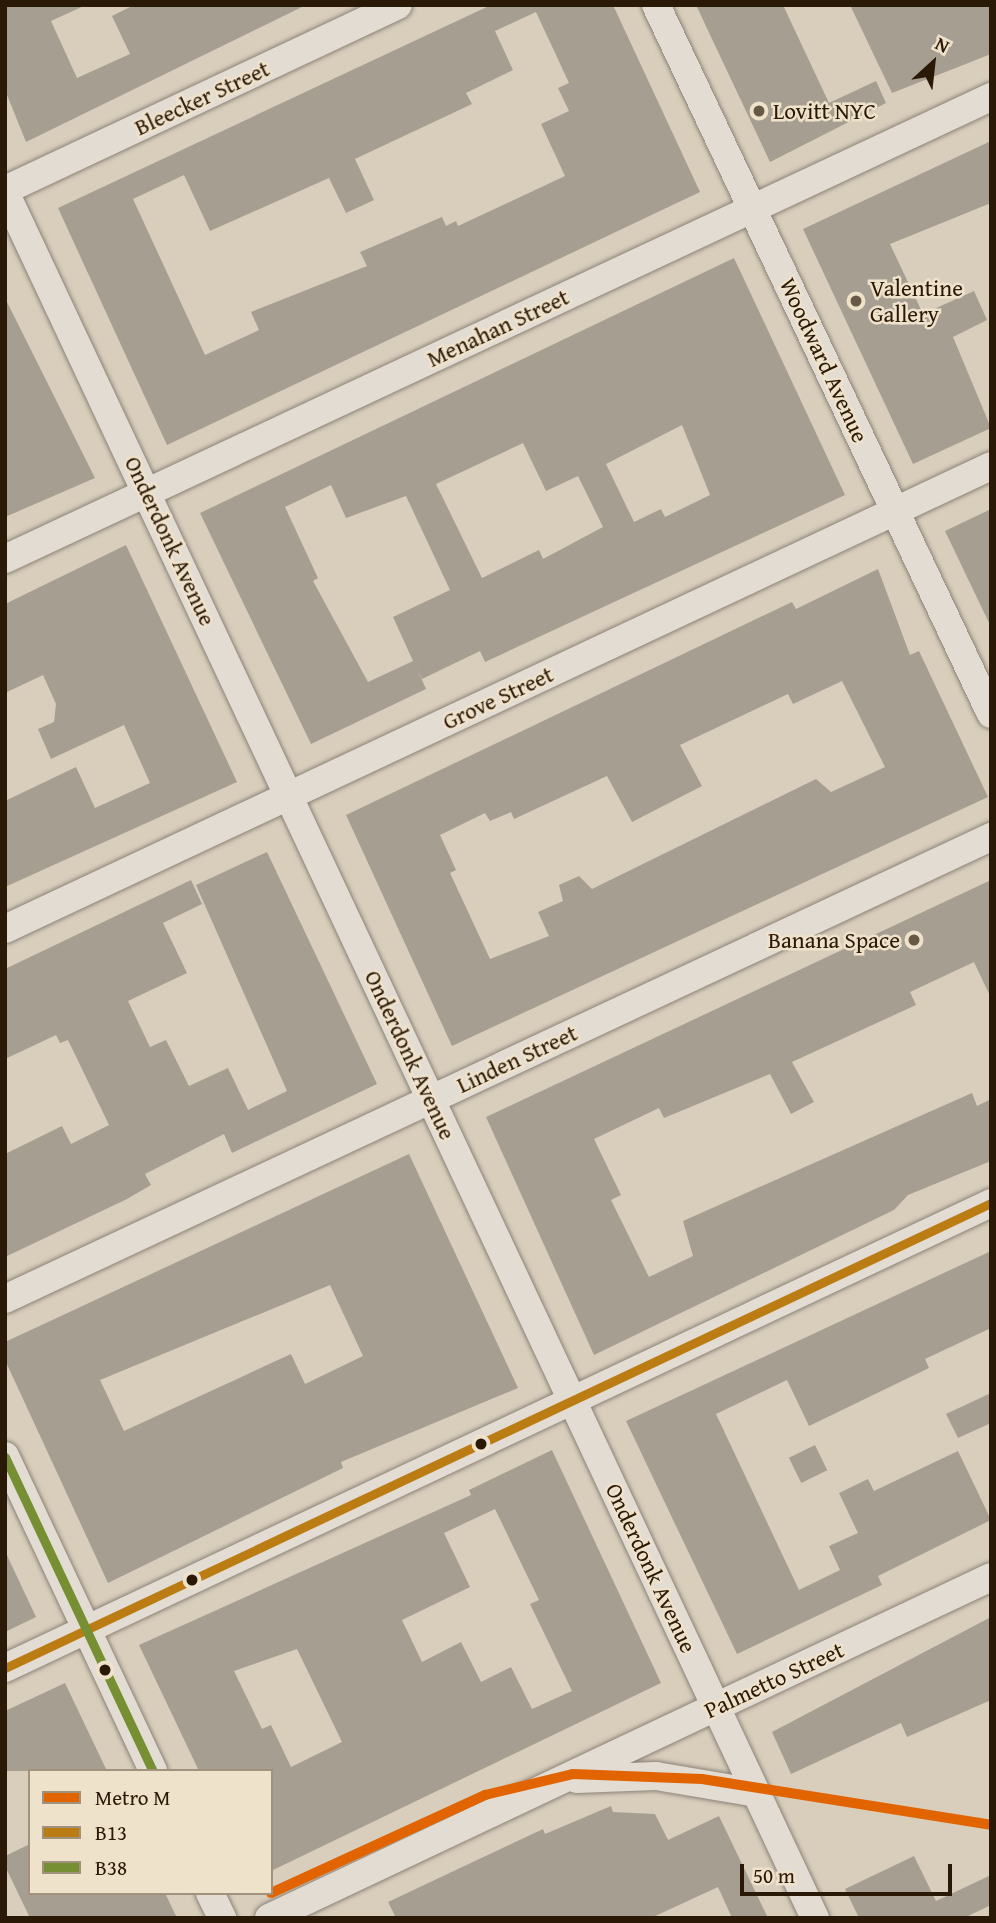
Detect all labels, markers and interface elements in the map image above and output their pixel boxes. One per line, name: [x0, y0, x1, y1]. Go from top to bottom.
north arrow: [898, 28, 968, 98]
text: N: [931, 29, 955, 60]
street label: Bleecker Street: [130, 55, 274, 141]
place label: Lovitt NYC: [773, 97, 876, 125]
marker: Lovitt NYC: [751, 103, 767, 119]
street label: Woodward Avenue: [774, 273, 874, 447]
place label: Valentine Gallery: [870, 274, 963, 328]
street label: Menahan Street: [423, 283, 573, 373]
marker: Valentine Gallery: [848, 293, 864, 309]
street label: Onderdonk Avenue: [119, 452, 221, 630]
street label: Grove Street: [438, 660, 558, 736]
place label: Banana Space: [768, 926, 900, 954]
marker: Banana Space: [906, 932, 922, 948]
street label: Onderdonk Avenue: [359, 966, 461, 1144]
street label: Linden Street: [452, 1019, 582, 1099]
unlabelled marker: [474, 1437, 488, 1451]
street label: Onderdonk Avenue: [600, 1479, 702, 1657]
unlabelled marker: [185, 1573, 199, 1587]
street label: Palmetto Street: [700, 1636, 848, 1724]
unlabelled marker: [98, 1663, 112, 1677]
legend: [28, 1769, 273, 1895]
text: Metro M: [95, 1782, 170, 1813]
text: B13: [95, 1817, 127, 1848]
scale bar: [744, 1850, 956, 1894]
text: B38: [95, 1852, 127, 1883]
text: 50 m: [753, 1860, 795, 1891]

